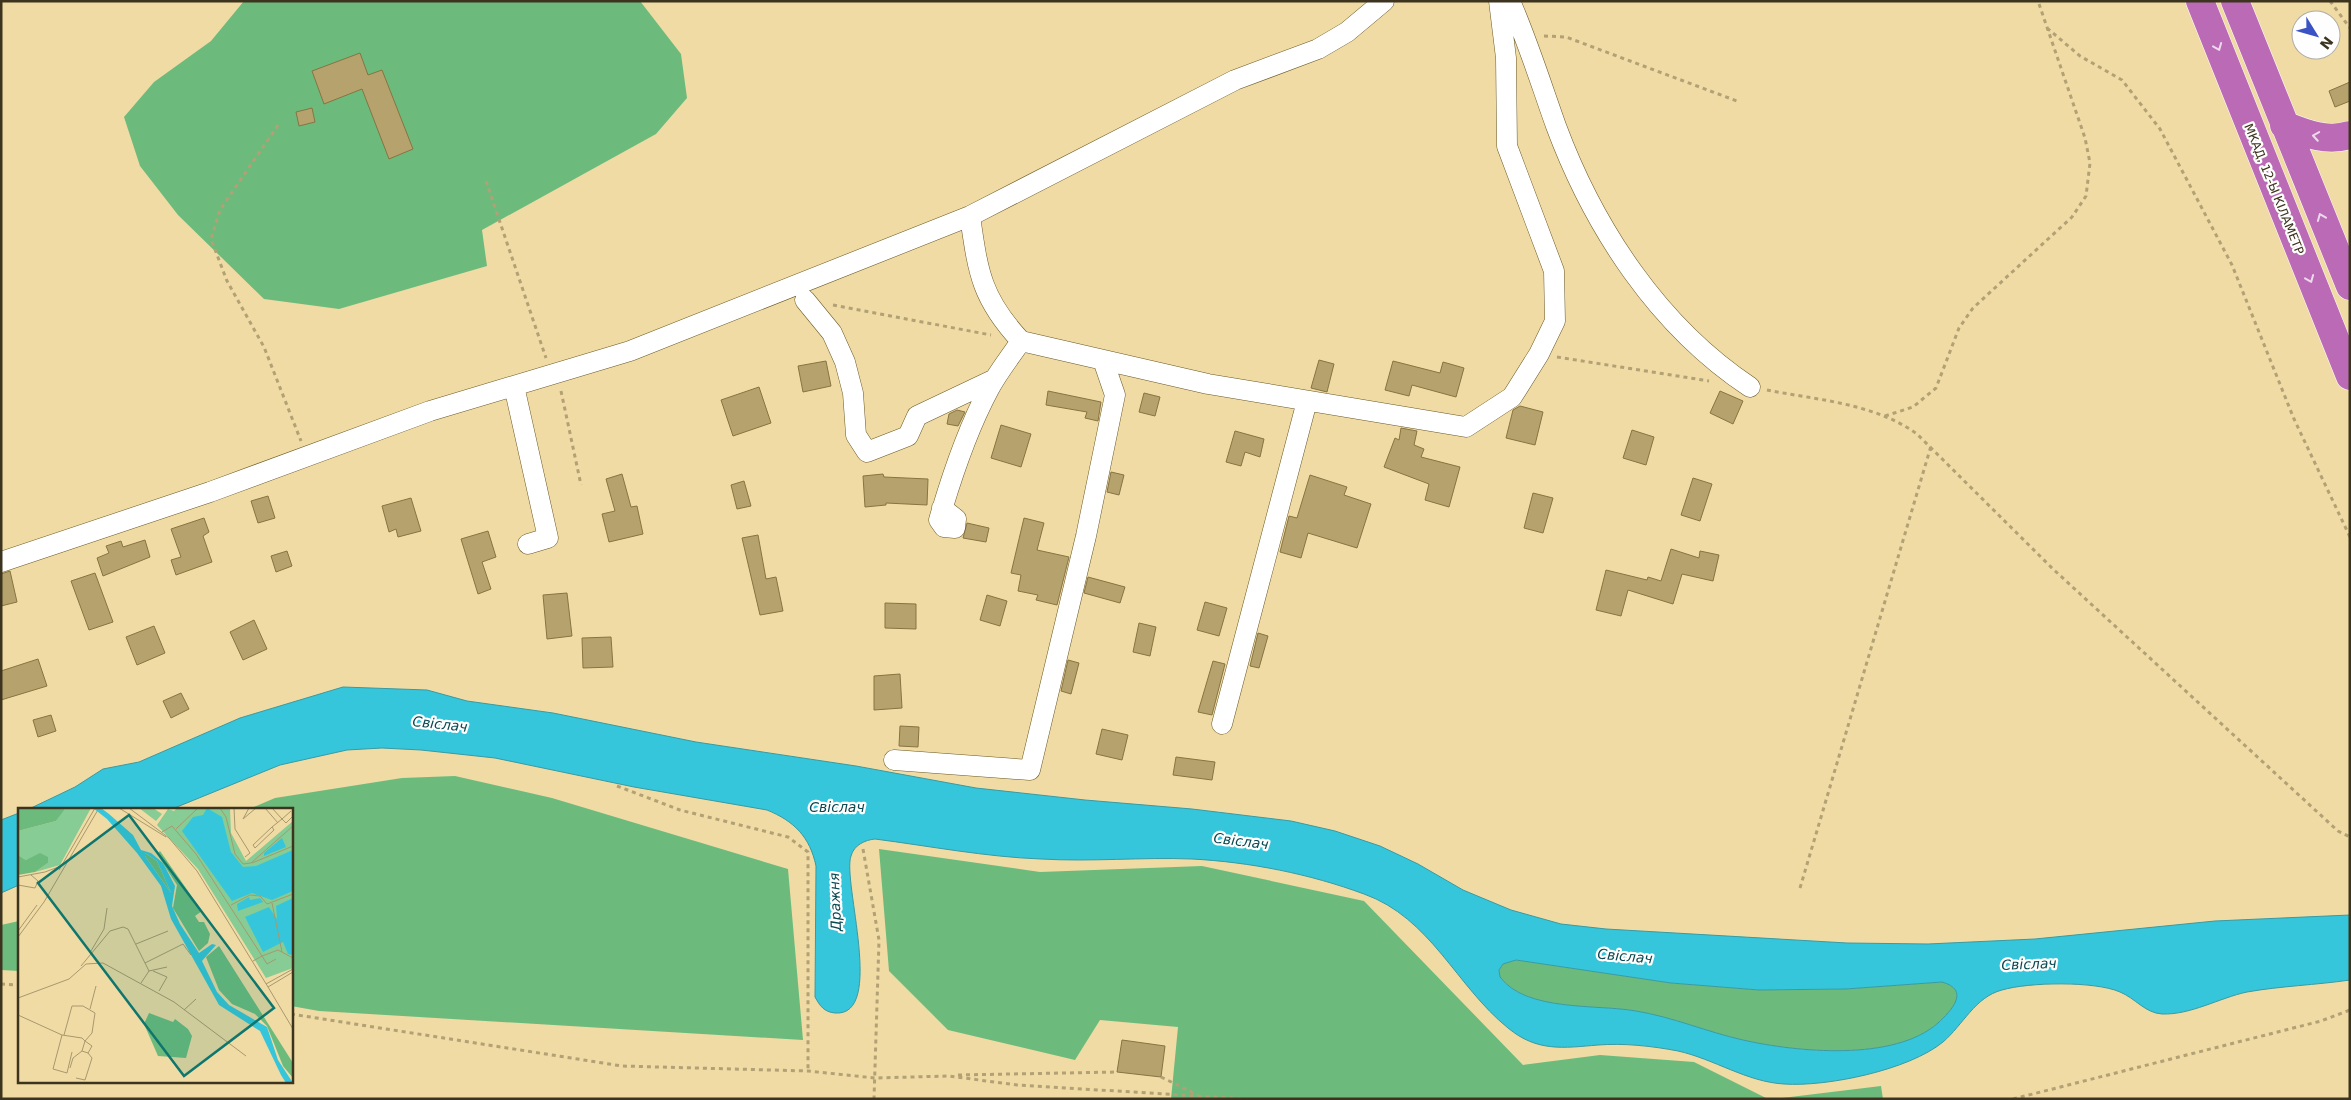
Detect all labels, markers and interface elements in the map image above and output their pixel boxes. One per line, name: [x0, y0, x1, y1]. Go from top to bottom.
north arrow: [2291, 10, 2341, 60]
text: N: [2316, 33, 2336, 52]
one-way arrow: [2212, 42, 2222, 50]
street label: МКАД, 12-Ы КІЛАМЕТР: [2241, 122, 2307, 256]
one-way arrow: [2312, 131, 2320, 142]
one-way arrow: [2317, 213, 2328, 222]
one-way arrow: [2304, 274, 2314, 283]
water label: Свіслач: [412, 713, 468, 735]
water label: Свіслач: [809, 799, 865, 815]
inset map: [18, 808, 292, 1082]
water label: Свіслач: [1213, 830, 1269, 852]
water label: Дражня: [826, 872, 844, 933]
water label: Свіслач: [1597, 946, 1653, 966]
water label: Свіслач: [2001, 955, 2057, 973]

